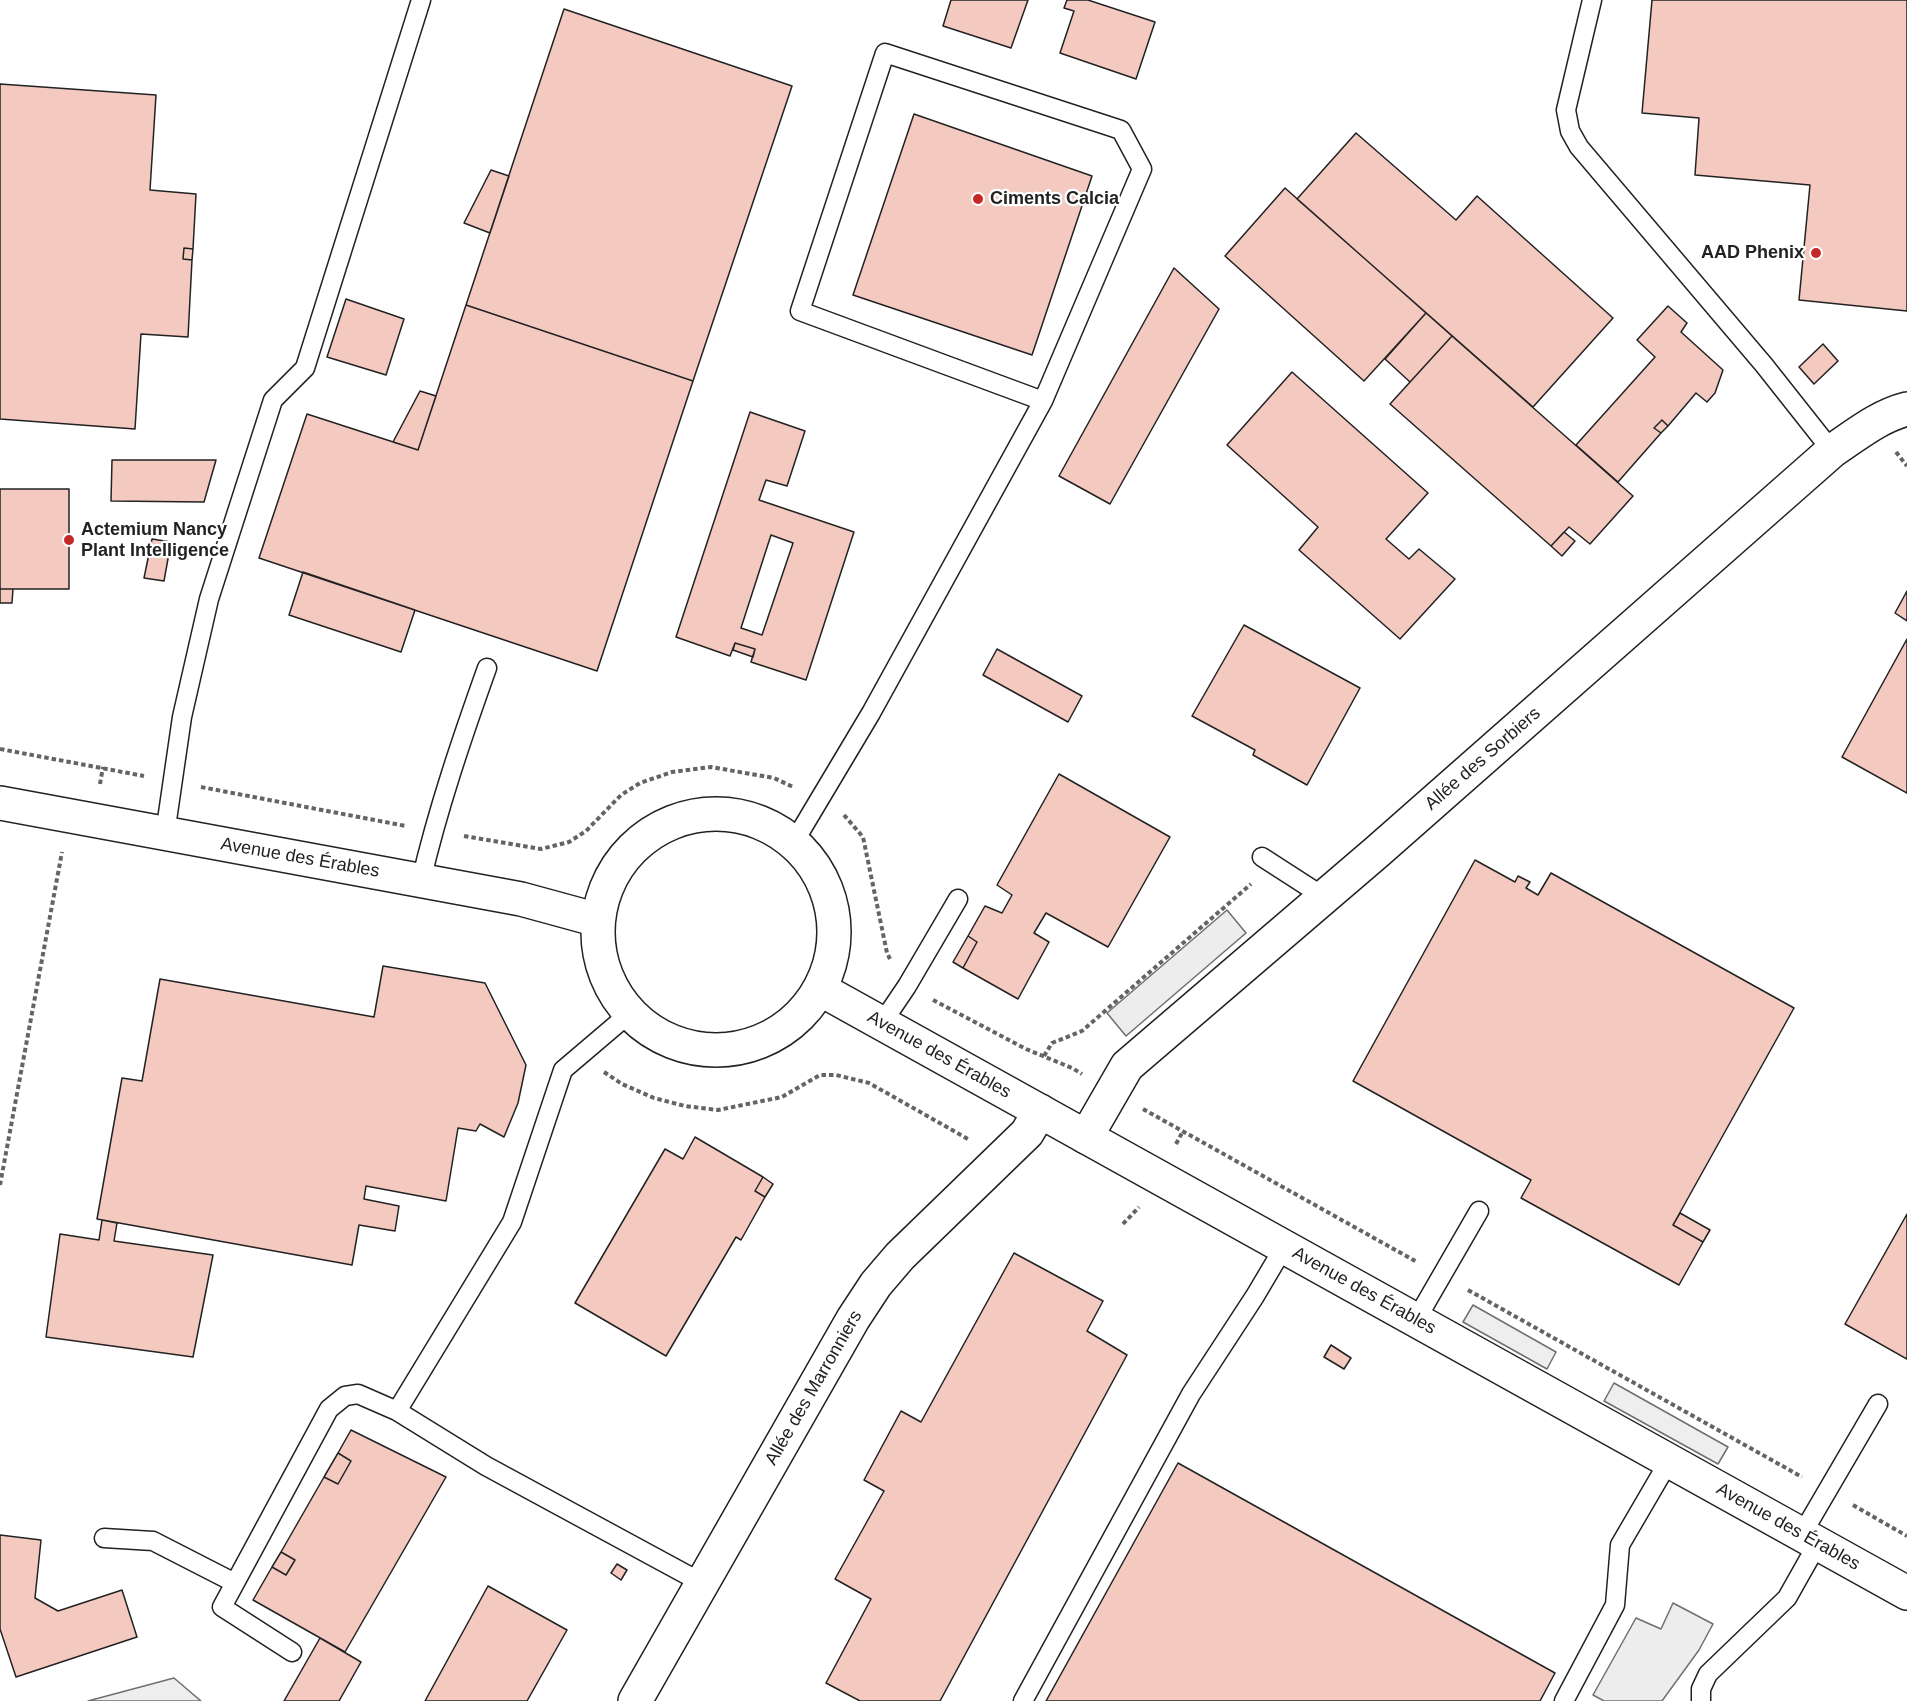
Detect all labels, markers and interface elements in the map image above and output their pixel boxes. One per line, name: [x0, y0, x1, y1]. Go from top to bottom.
place label: Ciments Calcia: [990, 188, 1119, 210]
marker: Ciments Calcia: [971, 192, 985, 206]
place label: AAD Phenix: [1701, 242, 1804, 264]
marker: AAD Phenix: [1809, 246, 1823, 260]
place label: Actemium Nancy Plant Intelligence: [81, 519, 229, 562]
marker: Actemium Nancy Plant Intelligence: [62, 533, 76, 547]
street label: Allée des Sorbiers: [1421, 703, 1545, 815]
street label: Avenue des Érables: [219, 833, 381, 883]
street label: Avenue des Érables: [863, 1007, 1015, 1103]
street label: Avenue des Érables: [1288, 1243, 1440, 1339]
street label: Allée des Marronniers: [761, 1307, 867, 1469]
street label: Avenue des Érables: [1712, 1479, 1864, 1575]

